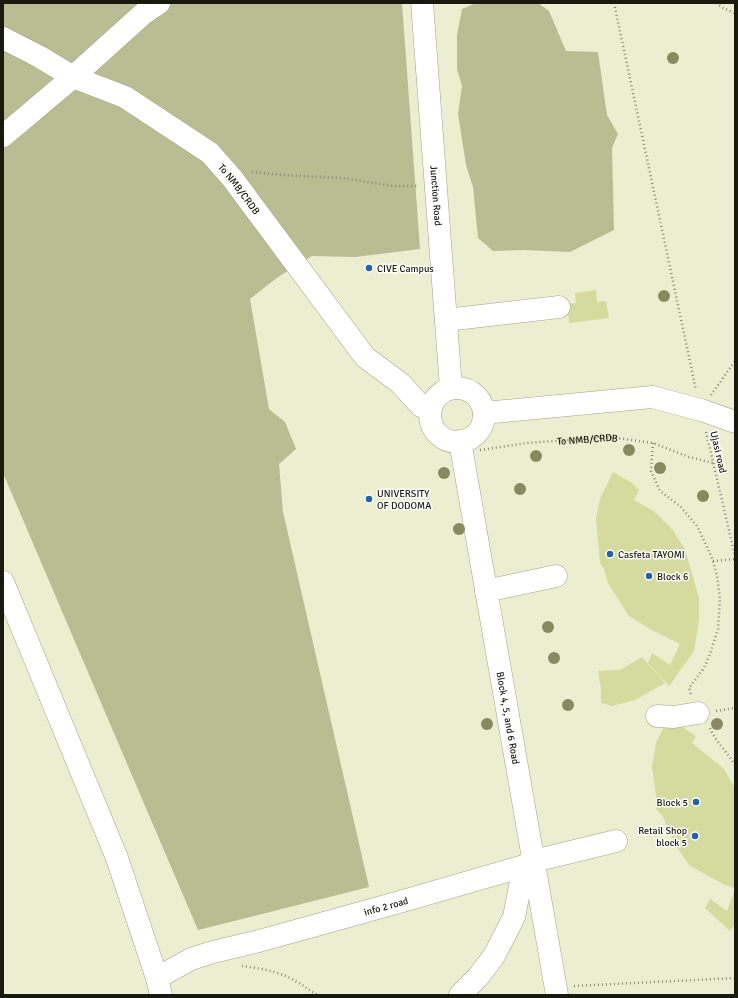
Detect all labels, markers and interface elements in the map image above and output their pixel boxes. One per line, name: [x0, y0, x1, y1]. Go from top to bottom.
street label: To NMB/CRDB: [215, 162, 262, 217]
street label: Junction Road: [427, 165, 444, 226]
marker: CIVE Campus: [364, 263, 374, 273]
place label: CIVE Campus: [377, 263, 434, 275]
street label: Ujasi road: [707, 430, 729, 474]
street label: To NMB/CRDB: [557, 432, 618, 448]
place label: UNIVERSITY OF DODOMA: [377, 488, 431, 512]
marker: UNIVERSITY OF DODOMA: [364, 494, 374, 504]
marker: Casfeta TAYOMI: [605, 549, 615, 559]
place label: Casfeta TAYOMI: [618, 549, 685, 561]
marker: Block 6: [644, 571, 654, 581]
place label: Block 6: [657, 571, 688, 583]
street label: Block 4, 5, and 6 Road: [493, 671, 521, 765]
place label: Block 5: [657, 797, 688, 809]
marker: Block 5: [691, 797, 701, 807]
place label: Retail Shop block 5: [638, 825, 687, 849]
marker: Retail Shop block 5: [690, 831, 700, 841]
street label: info 2 road: [363, 895, 410, 919]

